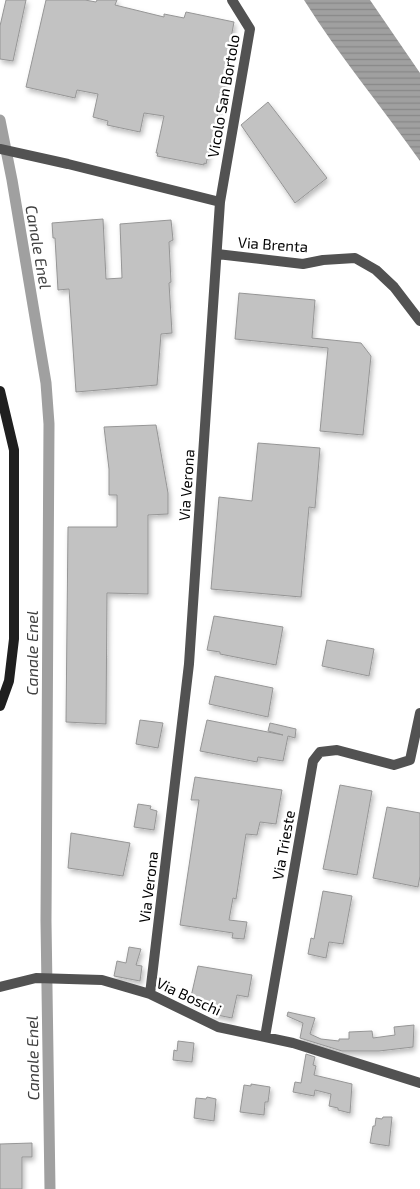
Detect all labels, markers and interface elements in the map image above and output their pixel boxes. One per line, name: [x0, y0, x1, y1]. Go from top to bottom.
street label: Vicolo San Bortolo: [203, 33, 243, 159]
water label: Canale Enel: [22, 204, 56, 290]
street label: Via Brenta: [237, 233, 309, 255]
street label: Via Verona: [175, 448, 197, 522]
water label: Canale Enel: [22, 611, 41, 695]
street label: Via Trieste: [268, 809, 298, 881]
street label: Via Verona: [135, 850, 161, 924]
street label: Via Boschi: [154, 973, 224, 1019]
water label: Canale Enel: [22, 1015, 42, 1101]

